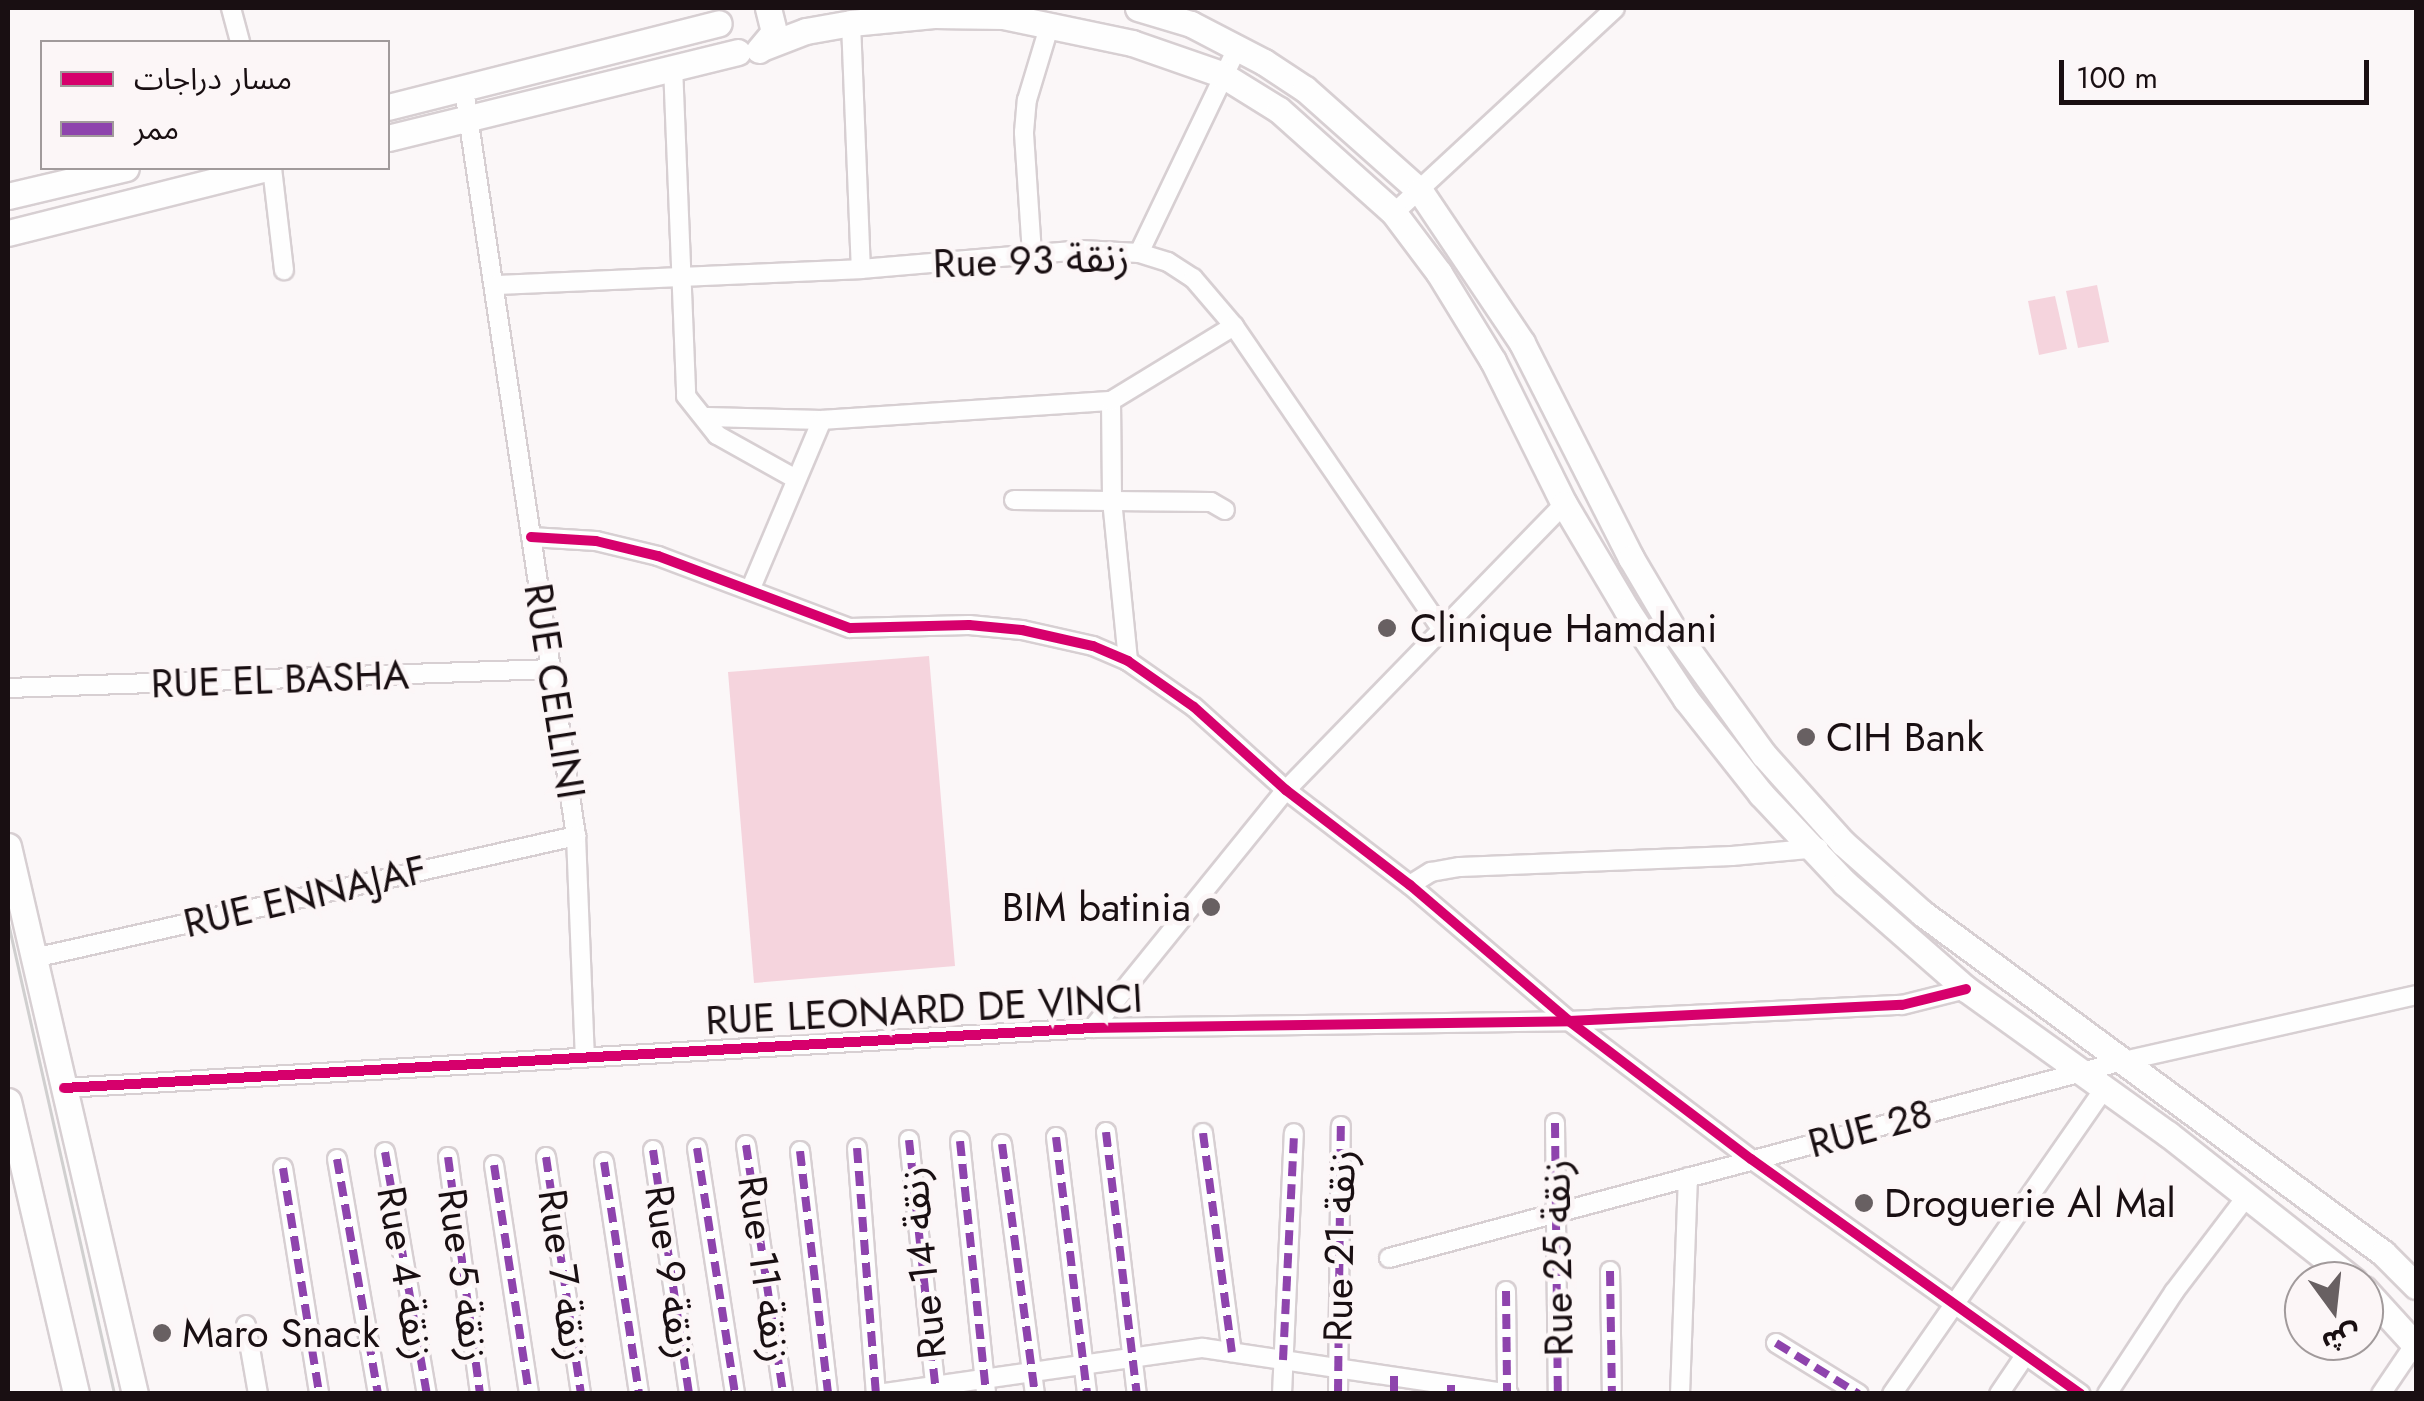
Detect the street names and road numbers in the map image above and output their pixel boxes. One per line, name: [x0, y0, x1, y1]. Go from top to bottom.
street label: Rue 93 زنقة: [932, 233, 1130, 287]
street label: RUE CELLINI: [514, 580, 596, 802]
street label: RUE EL BASHA: [150, 651, 410, 707]
street label: RUE ENNAJAF: [179, 845, 431, 947]
street label: RUE LEONARD DE VINCI: [704, 974, 1144, 1044]
street label: RUE 28: [1803, 1089, 1937, 1167]
street label: Rue 21 زنقة: [1313, 1149, 1365, 1343]
street label: Rue 25 زنقة: [1531, 1159, 1583, 1357]
street label: Rue 14 زنقة: [888, 1165, 956, 1361]
street label: Rue 11 زنقة: [728, 1173, 802, 1365]
street label: Rue 9 زنقة: [635, 1182, 707, 1362]
street label: Rue 4 زنقة: [367, 1183, 445, 1363]
street label: Rue 5 زنقة: [428, 1185, 500, 1365]
street label: Rue 7 زنقة: [528, 1186, 600, 1364]

